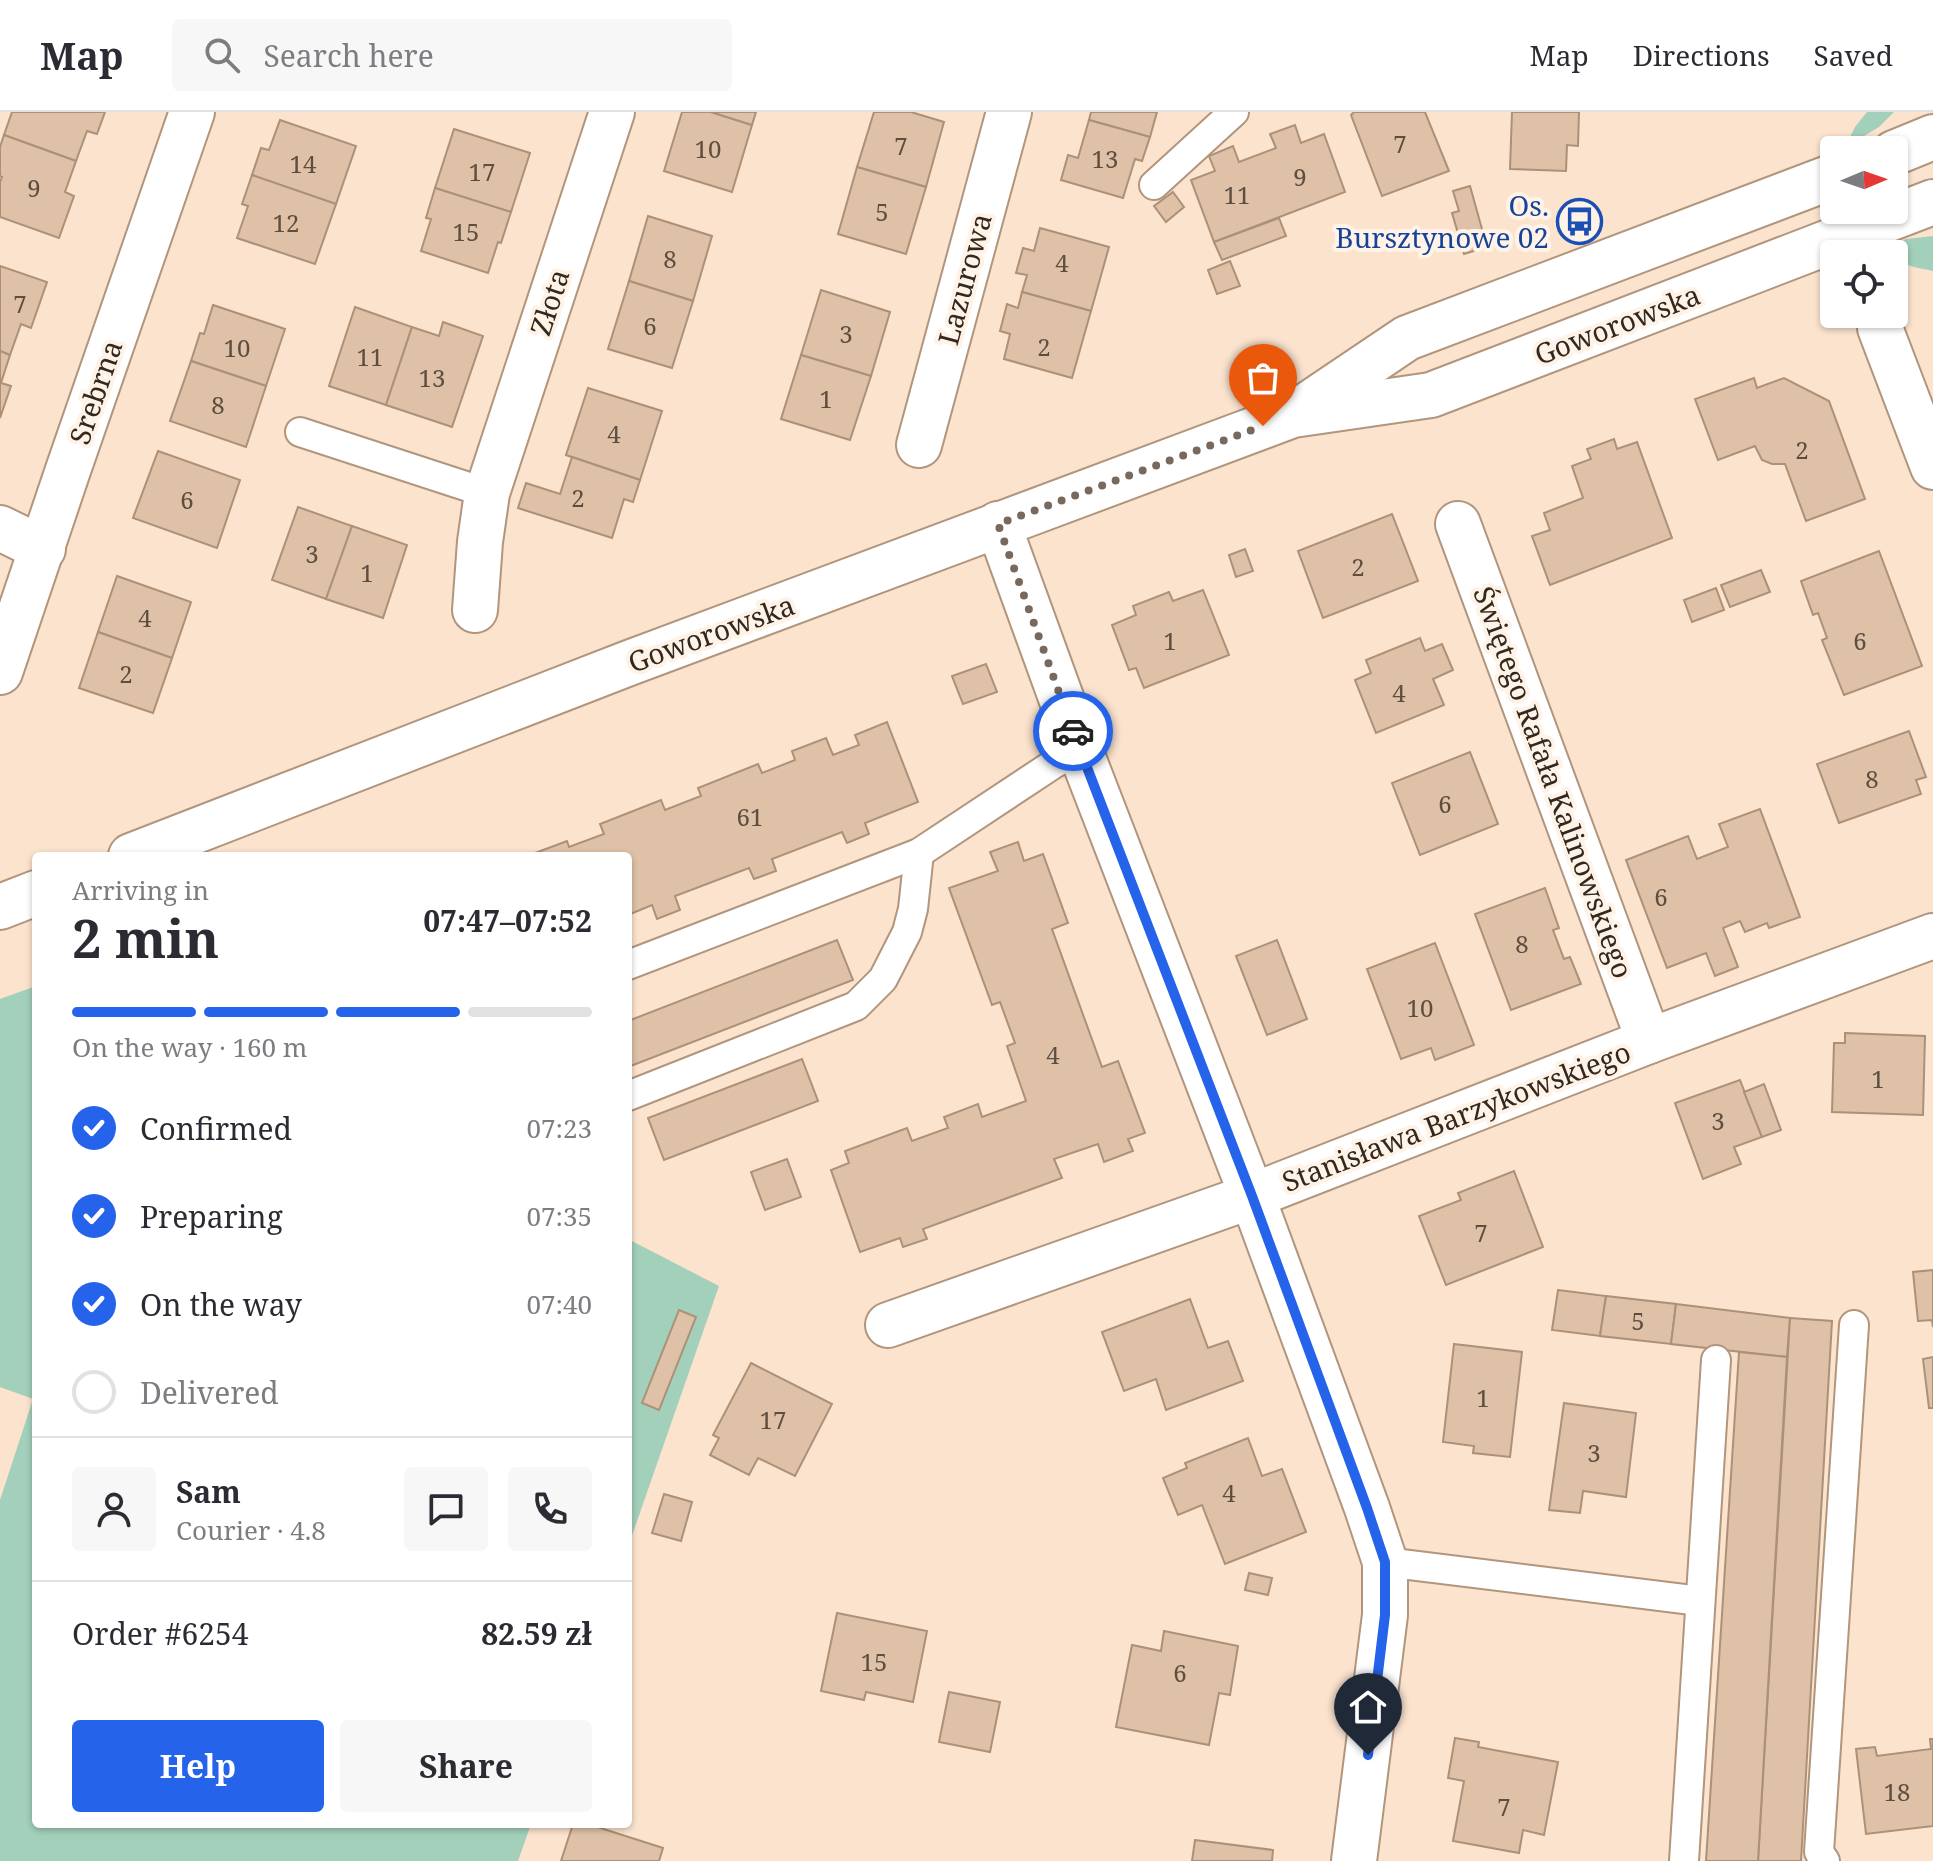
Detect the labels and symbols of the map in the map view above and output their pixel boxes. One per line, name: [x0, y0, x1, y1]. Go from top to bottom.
house number: 7: [1393, 127, 1407, 160]
house number: 7: [894, 129, 908, 162]
house number: 10: [695, 132, 721, 165]
north arrow: [1820, 136, 1908, 224]
house number: 13: [1092, 142, 1118, 175]
house number: 14: [290, 147, 317, 180]
house number: 17: [469, 155, 495, 188]
house number: 9: [1293, 160, 1307, 193]
house number: 9: [27, 171, 41, 204]
house number: 11: [1224, 178, 1250, 211]
place label: Os. Bursztynowe 02: [1335, 186, 1549, 256]
house number: 5: [875, 195, 889, 228]
bus stop icon: Os. Bursztynowe 02: [1556, 197, 1604, 245]
house number: 12: [273, 206, 299, 239]
street label: Lazurowa: [928, 209, 1000, 349]
house number: 15: [453, 215, 479, 248]
house number: 8: [663, 242, 677, 275]
house number: 4: [1055, 246, 1069, 279]
street label: Złota: [521, 264, 577, 340]
street label: Goworowska: [1529, 275, 1705, 373]
house number: 7: [13, 287, 27, 320]
house number: 6: [643, 309, 657, 342]
house number: 3: [839, 317, 853, 350]
house number: 2: [1037, 330, 1051, 363]
house number: 10: [224, 331, 250, 364]
street label: Srebrna: [60, 335, 130, 449]
house number: 11: [357, 340, 383, 373]
pin: [1229, 344, 1297, 426]
house number: 13: [419, 361, 445, 394]
house number: 1: [819, 382, 833, 415]
house number: 8: [211, 388, 225, 421]
house number: 4: [607, 417, 621, 450]
house number: 2: [1795, 433, 1809, 466]
house number: 2: [571, 481, 585, 514]
house number: 6: [180, 483, 194, 516]
house number: 3: [305, 537, 319, 570]
house number: 2: [1351, 550, 1365, 583]
house number: 1: [360, 556, 374, 589]
street label: Świętego Rafała Kalinowskiego: [1465, 581, 1643, 983]
street label: Goworowska: [622, 585, 800, 681]
house number: 4: [138, 601, 152, 634]
house number: 1: [1163, 624, 1177, 657]
house number: 6: [1853, 624, 1867, 657]
house number: 2: [119, 657, 133, 690]
house number: 4: [1392, 676, 1406, 709]
courier: [1033, 691, 1113, 771]
house number: 8: [1865, 762, 1879, 795]
house number: 6: [1438, 787, 1452, 820]
house number: 61: [737, 800, 763, 833]
house number: 6: [1654, 880, 1668, 913]
house number: 8: [1515, 927, 1529, 960]
house number: 10: [1407, 991, 1433, 1024]
street label: Stanisława Barzykowskiego: [1276, 1032, 1636, 1200]
house number: 4: [1046, 1038, 1060, 1071]
house number: 1: [1871, 1062, 1885, 1095]
house number: 3: [1711, 1104, 1725, 1137]
house number: 7: [1474, 1216, 1488, 1249]
house number: 5: [1631, 1304, 1645, 1337]
house number: 1: [1476, 1381, 1490, 1414]
house number: 17: [760, 1403, 786, 1436]
house number: 3: [1587, 1436, 1601, 1469]
house number: 4: [1222, 1476, 1236, 1509]
house number: 15: [861, 1645, 887, 1678]
house number: 6: [1173, 1656, 1187, 1689]
pin: [1334, 1673, 1402, 1755]
house number: 18: [1884, 1775, 1910, 1808]
house number: 7: [1497, 1790, 1511, 1823]

